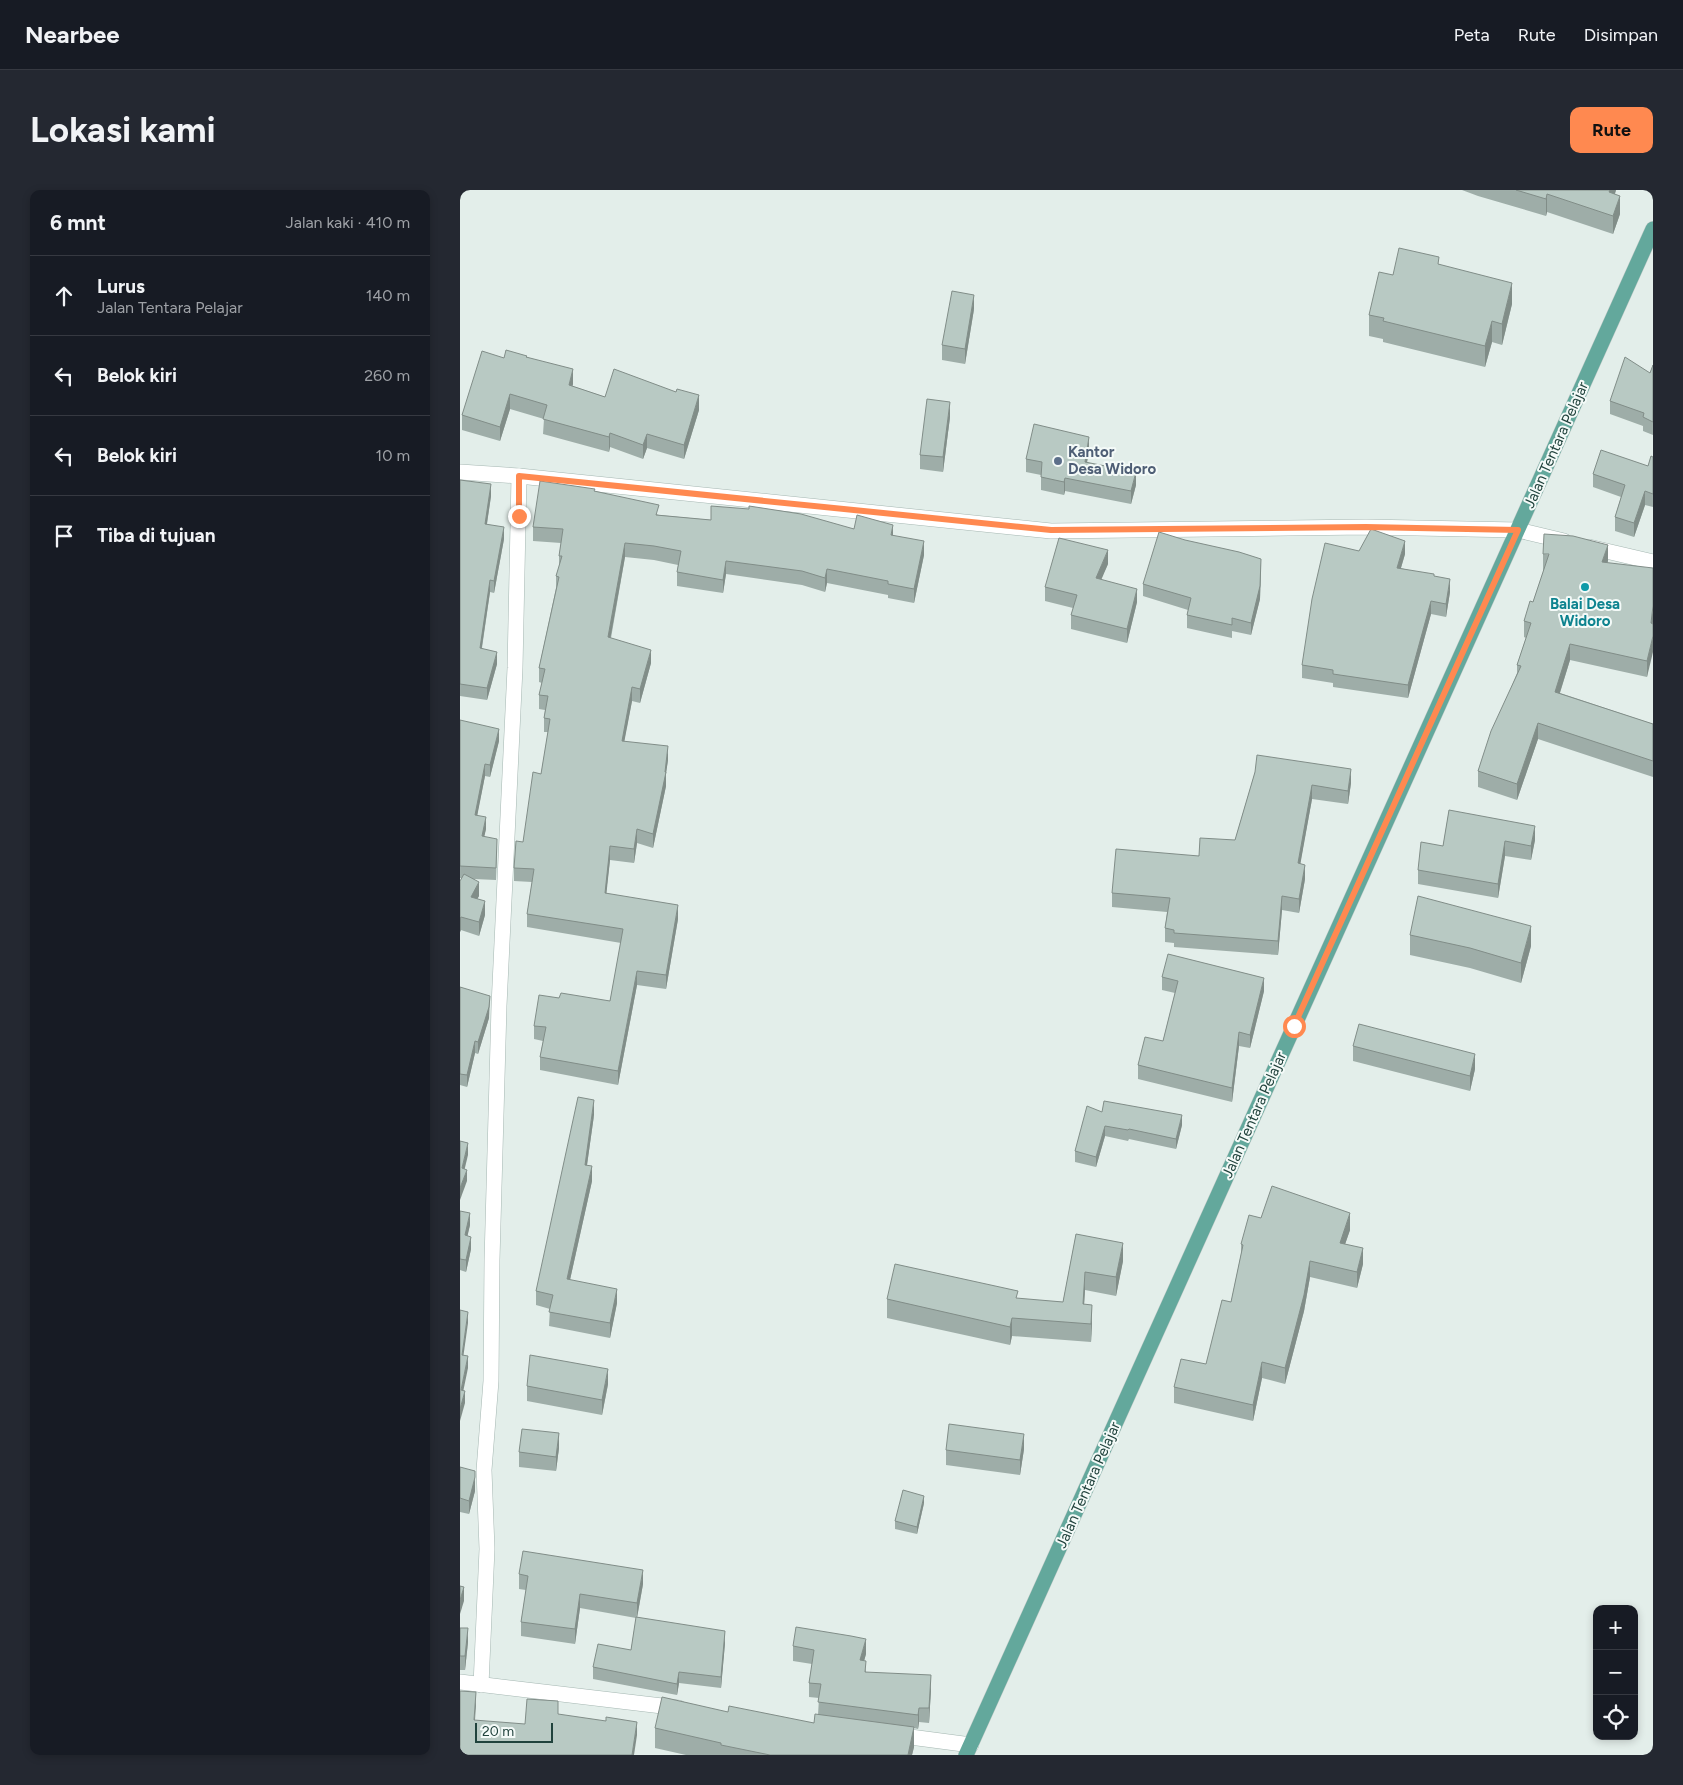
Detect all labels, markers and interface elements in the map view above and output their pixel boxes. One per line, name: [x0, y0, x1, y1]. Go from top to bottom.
text: Nearbee: [25, 20, 120, 49]
text: Peta: [1454, 24, 1490, 46]
text: Rute: [1518, 24, 1556, 46]
text: Disimpan: [1584, 24, 1658, 46]
button: Rute: [1570, 107, 1653, 153]
text: Lokasi kami: [30, 109, 216, 151]
text: 6 mnt: [50, 210, 106, 235]
text: Jalan kaki · 410 m: [285, 213, 410, 232]
text: Lurus: [97, 275, 145, 298]
icon: ahead: [50, 282, 78, 310]
text: 140 m: [366, 286, 410, 305]
text: Jalan Tentara Pelajar: [97, 298, 243, 317]
icon: left: [50, 362, 78, 390]
text: Belok kiri: [97, 364, 177, 387]
text: 260 m: [364, 366, 410, 385]
street label: Jalan Tentara Pelajar: [1520, 379, 1592, 511]
icon: left: [50, 442, 78, 470]
place label: Kantor Desa Widoro: [1068, 443, 1156, 478]
text: Belok kiri: [97, 444, 177, 467]
text: 10 m: [376, 446, 410, 465]
marker: Kantor Desa Widoro: [1052, 455, 1064, 467]
route end: [508, 505, 531, 528]
icon: arrive: [50, 522, 78, 550]
text: Tiba di tujuan: [97, 524, 216, 547]
marker: Balai Desa Widoro: [1579, 581, 1591, 593]
place label: Balai Desa Widoro: [1550, 595, 1620, 630]
route start: [1283, 1015, 1306, 1038]
street label: Jalan Tentara Pelajar: [1218, 1049, 1290, 1181]
street label: Jalan Tentara Pelajar: [1052, 1419, 1124, 1551]
map controls: [1593, 1605, 1638, 1740]
button: +: [1593, 1605, 1638, 1650]
button: −: [1593, 1650, 1638, 1695]
button: locate: [1593, 1695, 1638, 1740]
scale bar: [475, 1720, 552, 1743]
text: 20 m: [482, 1723, 514, 1740]

